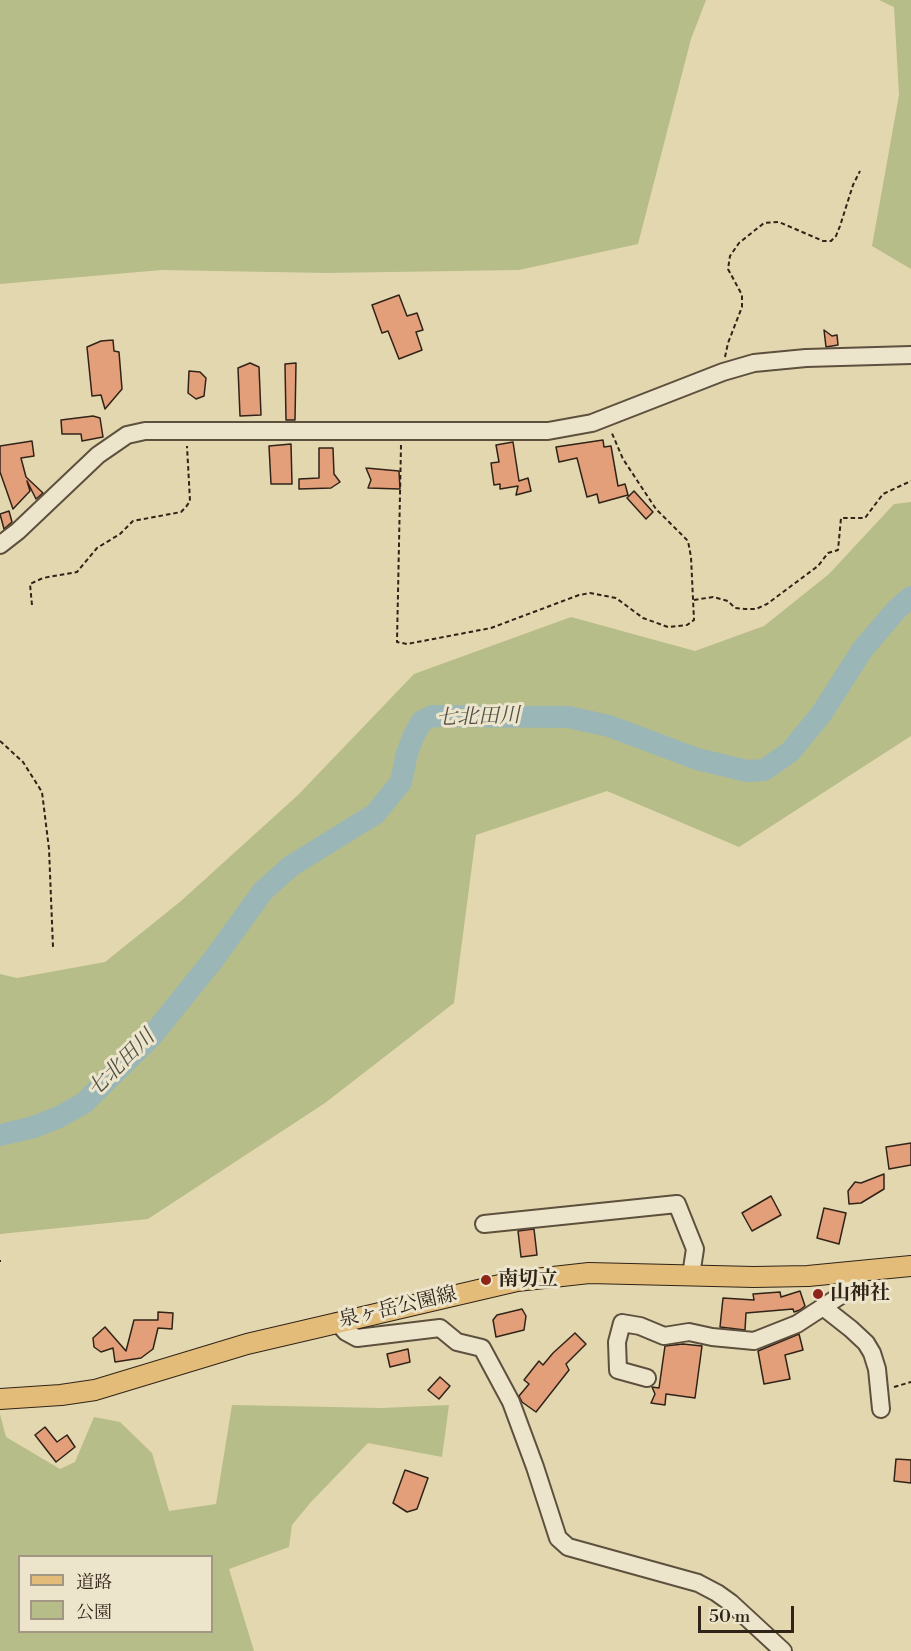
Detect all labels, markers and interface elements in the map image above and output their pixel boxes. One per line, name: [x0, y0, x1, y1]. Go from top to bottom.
water label: 七北田川: [436, 704, 520, 732]
water label: 七北田川: [83, 1025, 161, 1103]
place label: 南切立: [498, 1268, 558, 1292]
marker: 南切立: [479, 1273, 493, 1287]
place label: 山神社: [830, 1282, 890, 1306]
street label: 泉ヶ岳公園線: [337, 1283, 459, 1333]
marker: 山神社: [811, 1287, 825, 1301]
legend: [18, 1555, 213, 1633]
text: 道路: [76, 1571, 112, 1594]
scale bar: [701, 1594, 797, 1632]
text: 公園: [76, 1601, 112, 1624]
text: 50 m: [709, 1605, 750, 1628]

